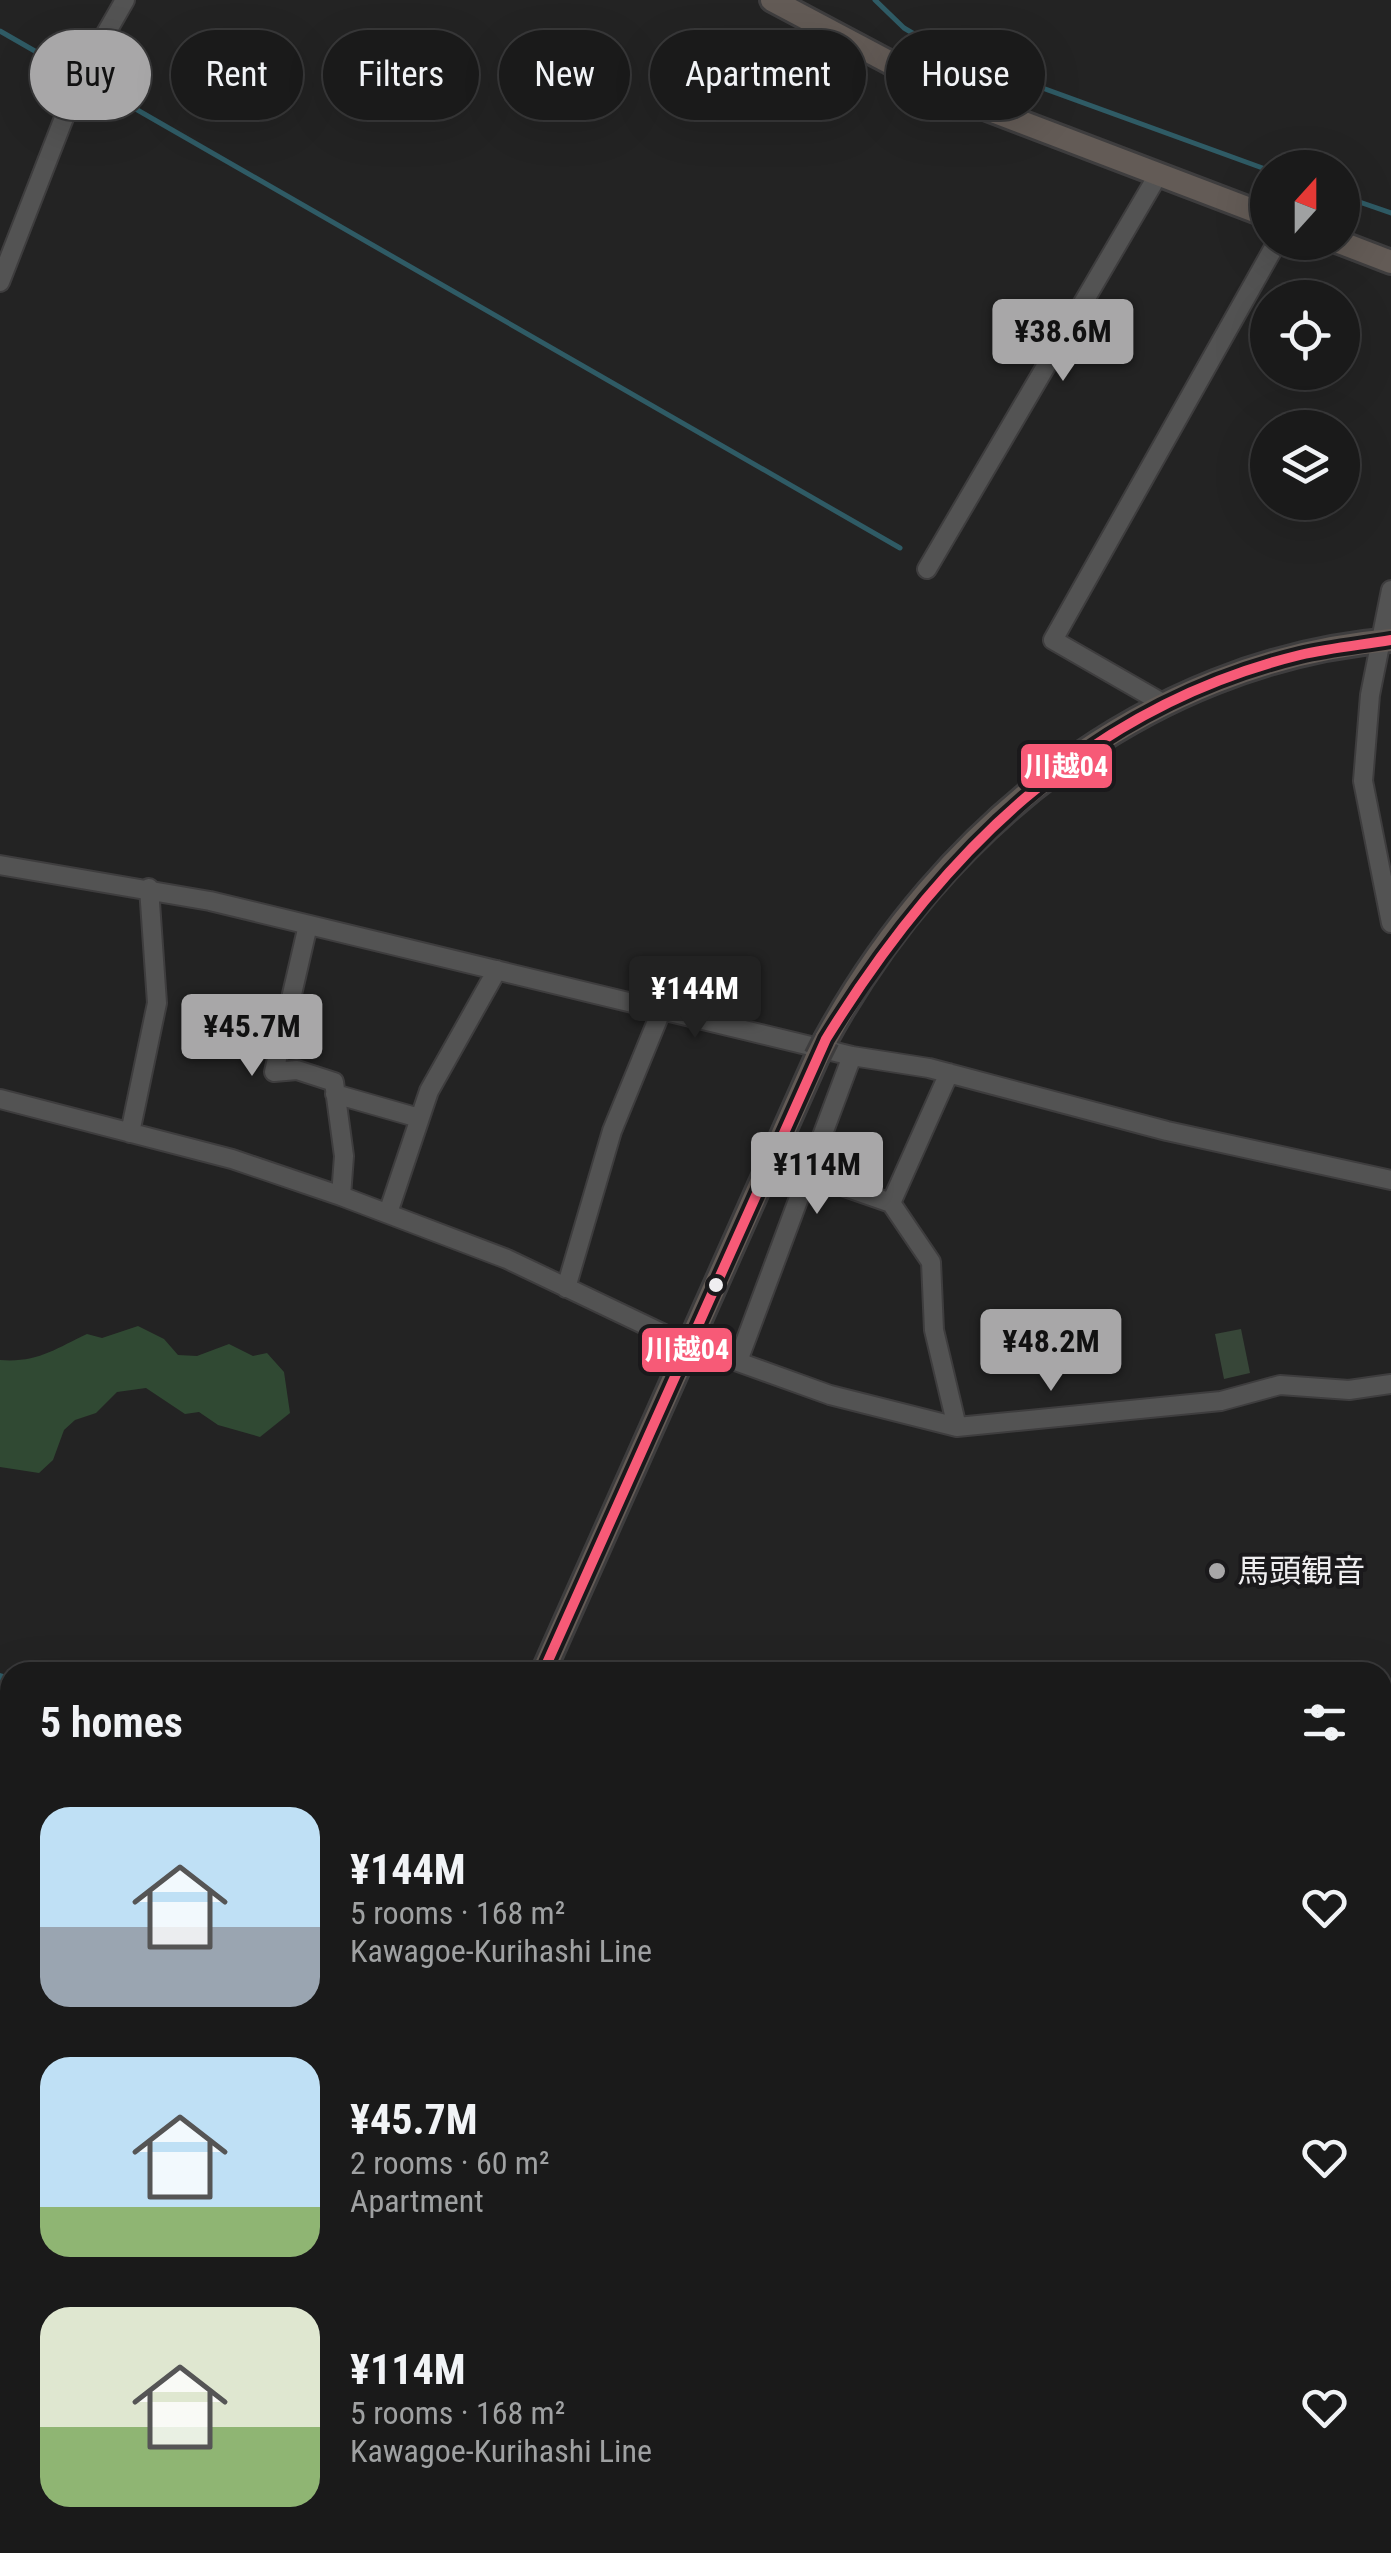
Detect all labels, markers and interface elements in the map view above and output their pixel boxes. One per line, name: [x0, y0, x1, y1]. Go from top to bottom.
chip: Buy: [30, 30, 151, 120]
chip: Rent: [171, 30, 303, 120]
chip: Filters: [323, 30, 479, 120]
chip: New: [499, 30, 630, 120]
chip: Apartment: [650, 30, 866, 120]
chip: House: [886, 30, 1045, 120]
north arrow: [1250, 150, 1360, 260]
map controls: [1250, 150, 1360, 520]
button: locate: [1250, 280, 1360, 390]
pin: ¥38.6M: [982, 299, 1144, 384]
text: ¥38.6M: [1014, 312, 1112, 350]
button: layers: [1250, 410, 1360, 520]
line badge: 川越04: [1019, 742, 1114, 790]
text: 川越04: [1024, 750, 1108, 783]
pin: ¥144M: [625, 956, 765, 1041]
text: ¥144M: [651, 969, 739, 1007]
pin: ¥45.7M: [171, 994, 333, 1079]
text: ¥45.7M: [203, 1007, 301, 1045]
pin: ¥114M: [747, 1132, 887, 1217]
text: ¥114M: [773, 1145, 861, 1183]
unlabelled marker: [706, 1275, 726, 1295]
pin: ¥48.2M: [970, 1309, 1132, 1394]
text: ¥48.2M: [1002, 1322, 1100, 1360]
line badge: 川越04: [640, 1326, 734, 1374]
text: 川越04: [645, 1333, 729, 1366]
place label: 馬頭観音: [1237, 1552, 1365, 1590]
marker: 馬頭観音: [1206, 1560, 1228, 1582]
icon: filters: [1297, 1695, 1352, 1750]
text: 5 homes: [40, 1698, 183, 1747]
text: ¥144M: [350, 1845, 465, 1894]
icon: home: [120, 1847, 240, 1967]
icon: heart: [1297, 1880, 1352, 1935]
text: 5 rooms · 168 m²: [350, 1894, 565, 1932]
text: Kawagoe-Kurihashi Line: [350, 1932, 652, 1970]
text: ¥45.7M: [350, 2095, 478, 2144]
icon: home: [120, 2097, 240, 2217]
icon: heart: [1297, 2130, 1352, 2185]
text: 2 rooms · 60 m²: [350, 2144, 549, 2182]
text: Apartment: [350, 2182, 484, 2220]
text: ¥114M: [350, 2345, 465, 2394]
icon: home: [120, 2347, 240, 2467]
icon: heart: [1297, 2380, 1352, 2435]
text: 5 rooms · 168 m²: [350, 2394, 565, 2432]
text: Kawagoe-Kurihashi Line: [350, 2432, 652, 2470]

